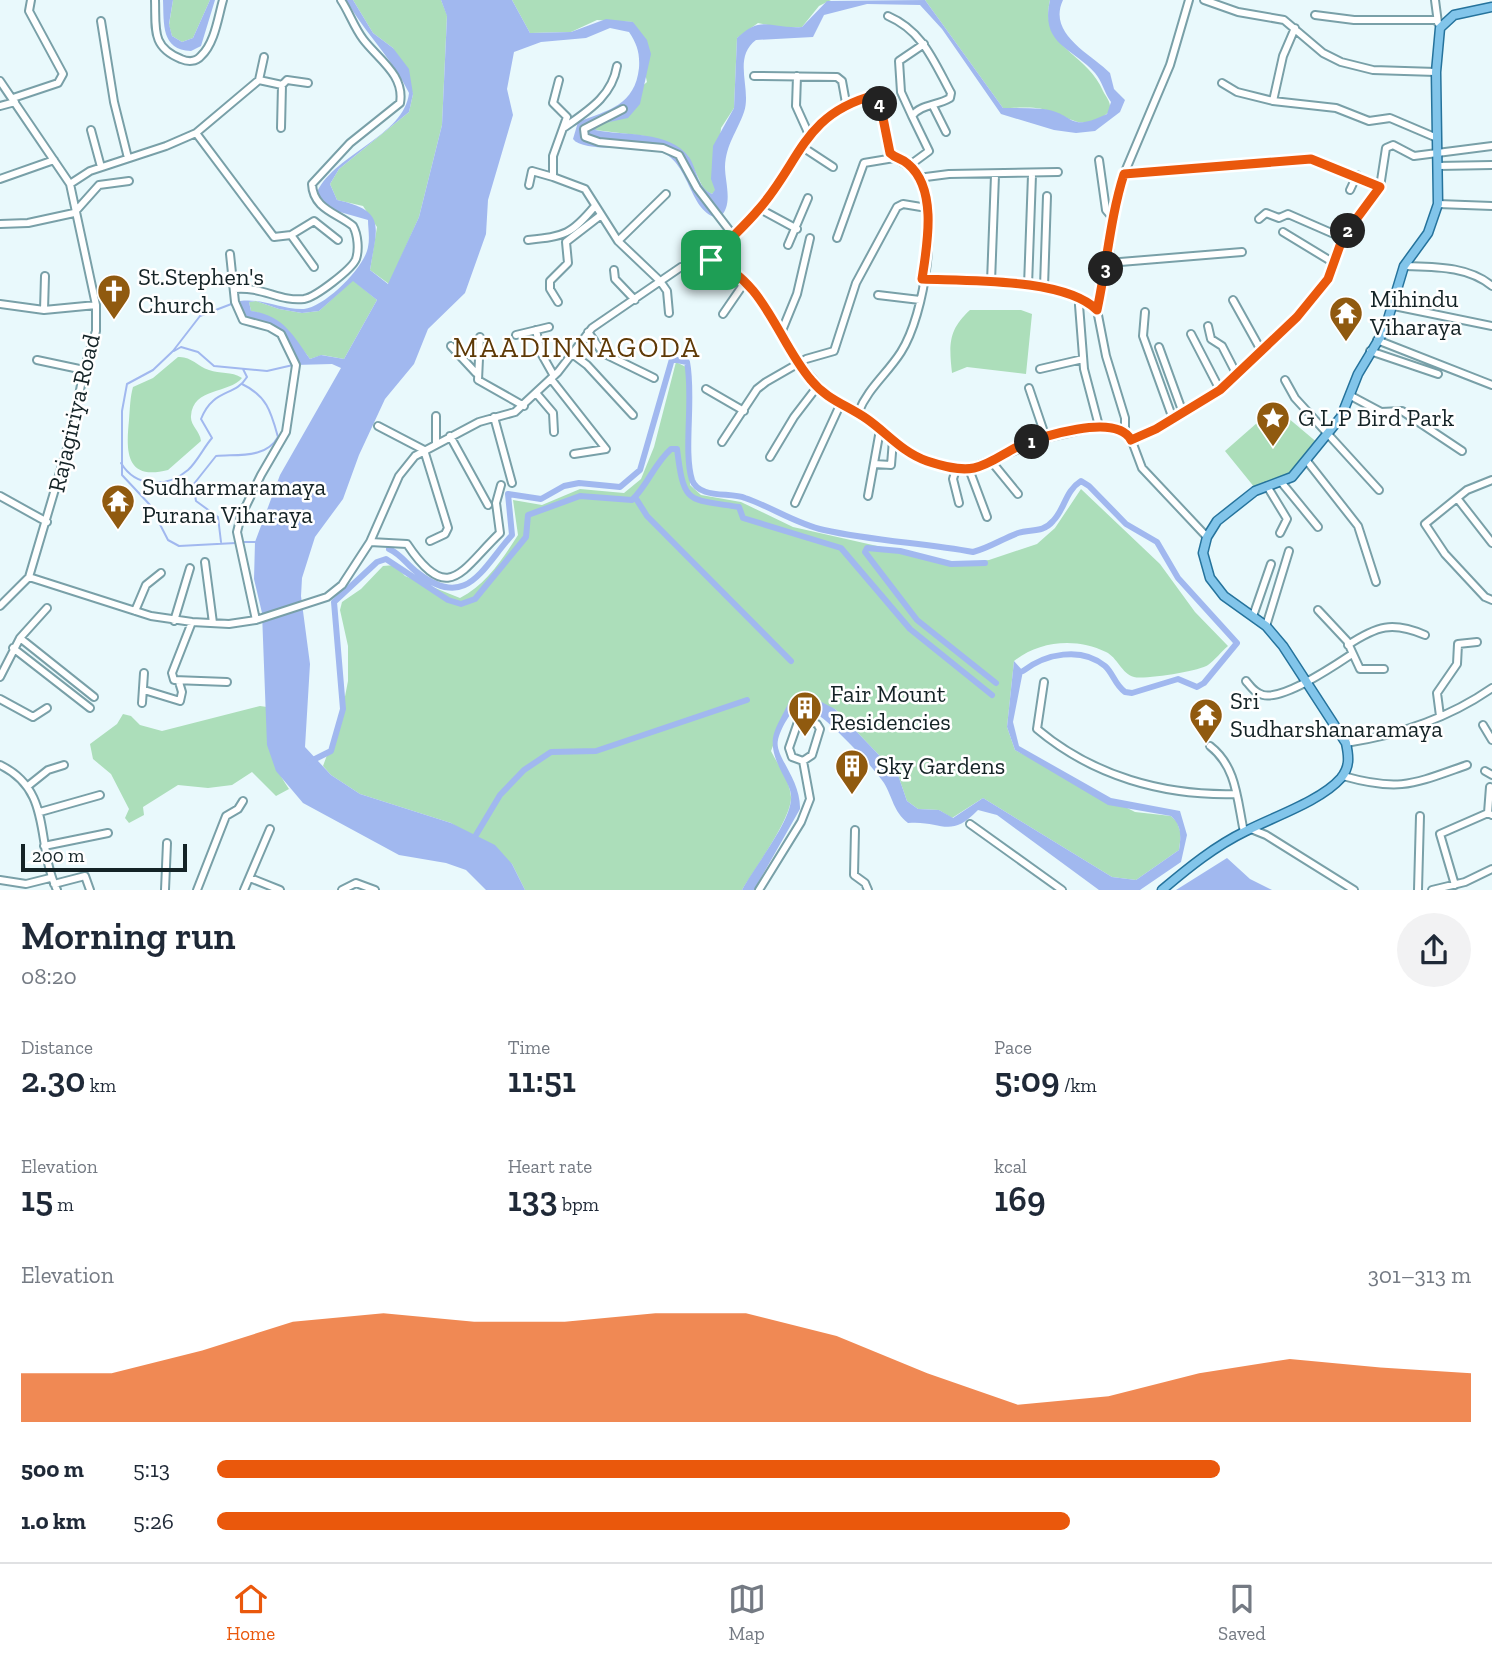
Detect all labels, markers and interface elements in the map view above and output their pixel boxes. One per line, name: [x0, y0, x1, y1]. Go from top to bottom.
pin: 4: [862, 86, 898, 122]
text: 4: [874, 92, 885, 115]
pin: 2: [1330, 214, 1366, 248]
text: 2: [1342, 219, 1353, 242]
pin: [681, 230, 741, 290]
icon: arrive: [692, 241, 730, 279]
pin: 3: [1088, 252, 1124, 286]
text: 3: [1100, 257, 1111, 280]
place label: St.Stephen's Church: [138, 262, 264, 319]
church icon: St.Stephen's Church: [95, 272, 133, 321]
place label: Mihindu Viharaya: [1369, 284, 1462, 341]
temple icon: Mihindu Viharaya: [1327, 294, 1365, 343]
street label: Rajagiriya Road: [41, 331, 106, 495]
district label: MAADINNAGODA: [453, 331, 701, 364]
place icon: G L P Bird Park: [1254, 399, 1292, 448]
place label: G L P Bird Park: [1298, 403, 1455, 432]
pin: 1: [1014, 424, 1050, 460]
text: 1: [1028, 430, 1035, 453]
place label: Sudharmaramaya Purana Viharaya: [142, 472, 327, 529]
temple icon: Sudharmaramaya Purana Viharaya: [99, 482, 137, 531]
place label: Fair Mount Residencies: [830, 679, 951, 736]
place label: Sri Sudharshanaramaya: [1230, 686, 1443, 743]
building icon: Fair Mount Residencies: [786, 689, 824, 738]
temple icon: Sri Sudharshanaramaya: [1187, 696, 1225, 745]
building icon: Sky Gardens: [833, 747, 871, 796]
place label: Sky Gardens: [876, 751, 1005, 780]
scale bar: [21, 841, 187, 873]
text: 200 m: [32, 844, 84, 867]
text: Morning run: [21, 913, 236, 959]
button: share: [1397, 913, 1471, 987]
text: 08:20: [21, 962, 77, 990]
text: Distance: [21, 1036, 93, 1059]
text: Time: [508, 1036, 550, 1059]
text: Pace: [994, 1036, 1032, 1059]
text: 2.30: [21, 1059, 86, 1101]
text: 11:51: [508, 1059, 576, 1101]
text: 5:09: [994, 1059, 1060, 1101]
text: km: [86, 1074, 116, 1097]
text: /km: [1060, 1074, 1097, 1097]
text: Elevation: [21, 1155, 98, 1178]
text: Heart rate: [508, 1155, 592, 1178]
text: kcal: [994, 1155, 1027, 1178]
text: 15: [21, 1178, 53, 1220]
text: 133: [508, 1178, 558, 1220]
text: 169: [994, 1178, 1046, 1220]
text: m: [53, 1193, 74, 1216]
text: bpm: [558, 1193, 599, 1216]
text: Elevation: [21, 1261, 114, 1289]
text: 301–313 m: [1368, 1261, 1471, 1289]
text: 500 m: [21, 1455, 84, 1483]
text: 5:13: [133, 1455, 170, 1483]
text: 1.0 km: [21, 1507, 86, 1535]
text: 5:26: [133, 1507, 174, 1535]
tab: Home: [226, 1580, 275, 1645]
tab: Map: [728, 1580, 766, 1645]
tab: Saved: [1218, 1580, 1266, 1645]

